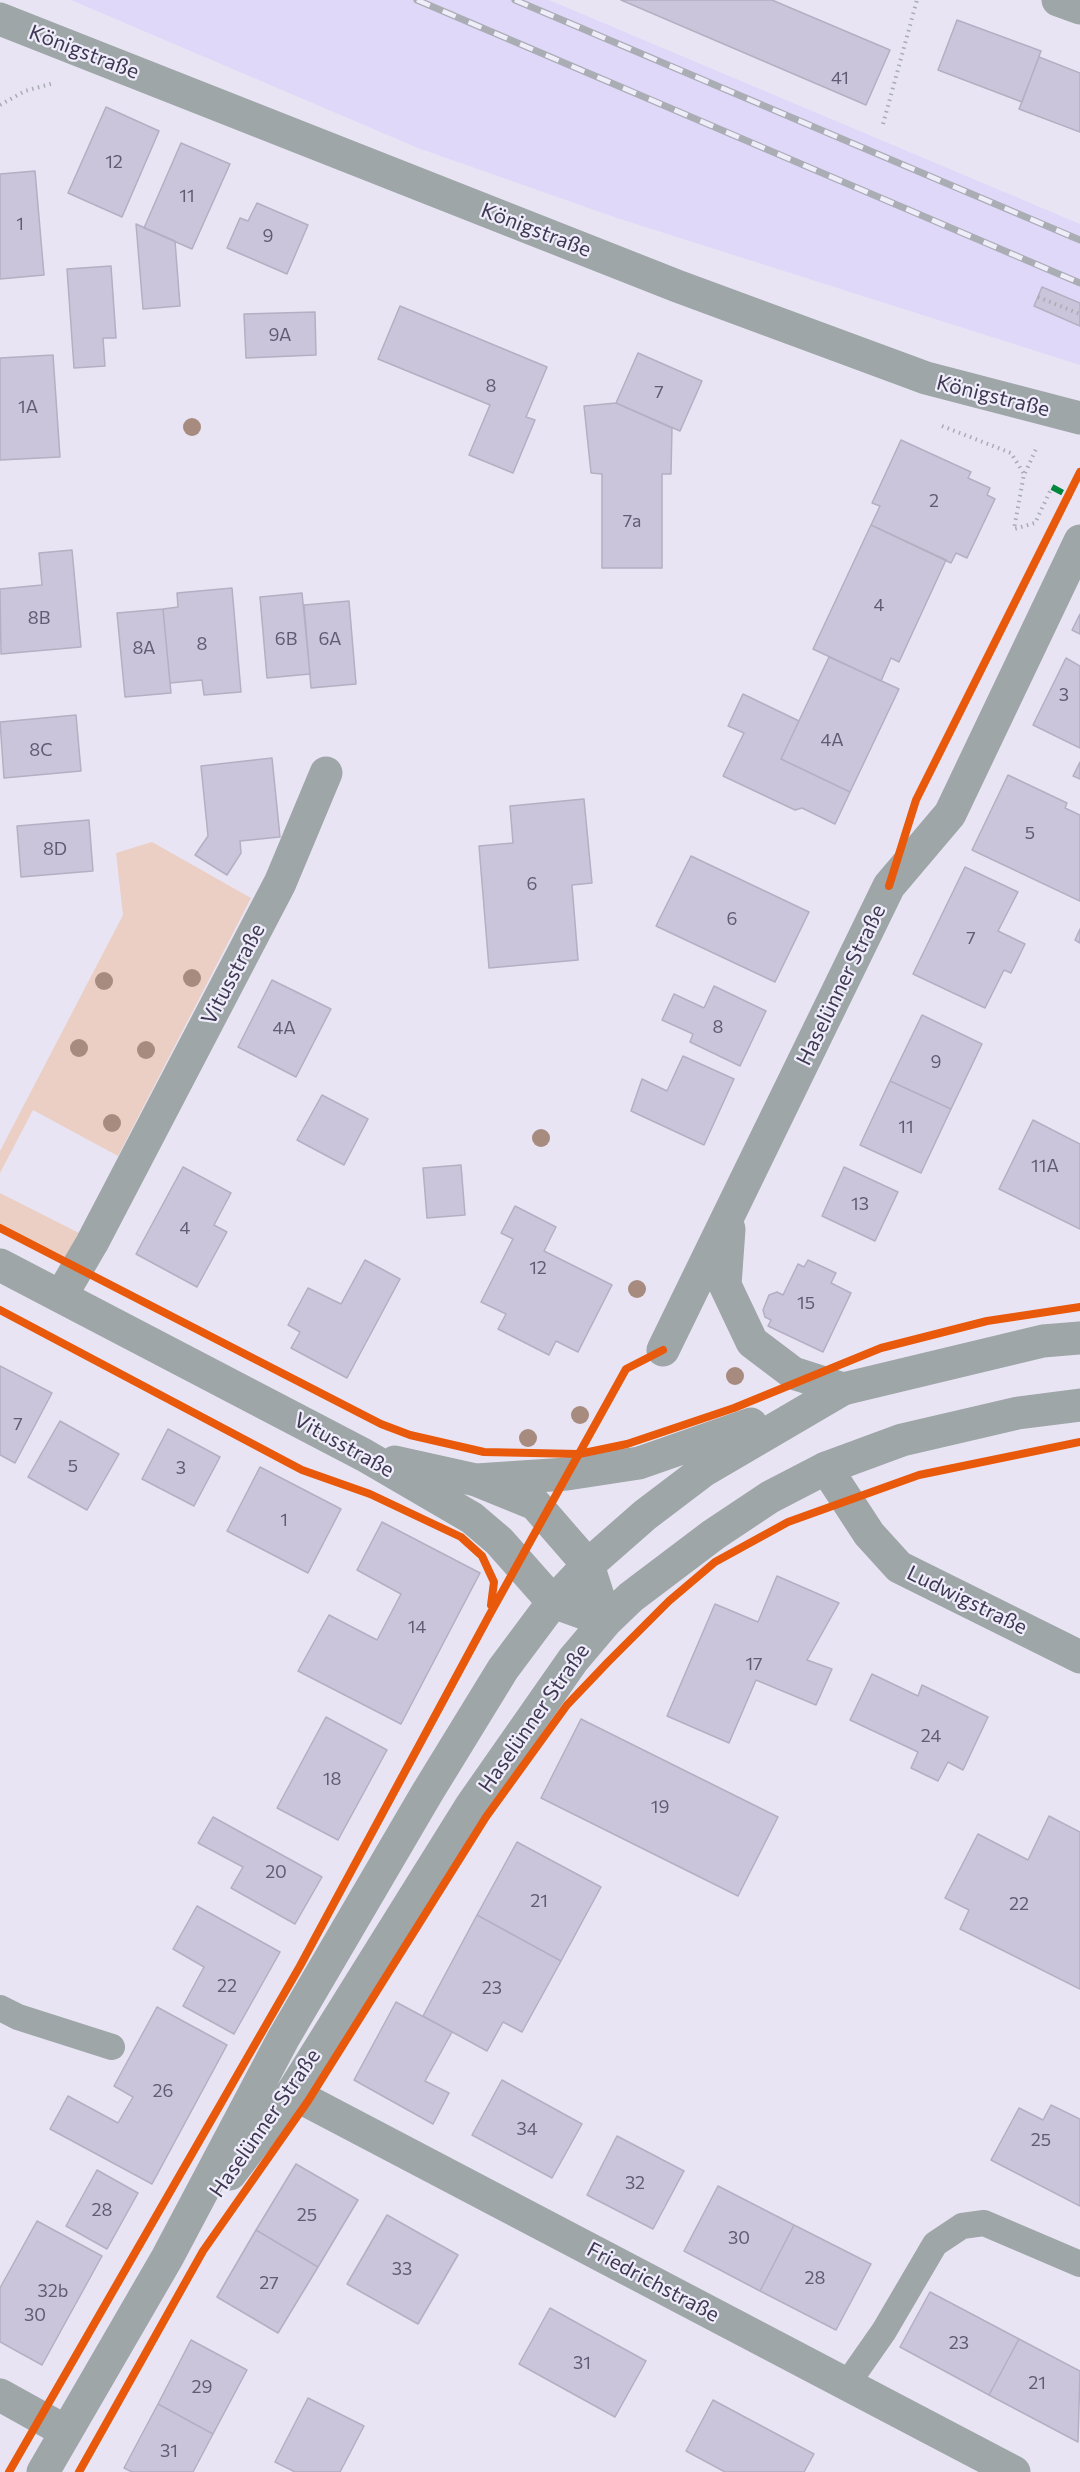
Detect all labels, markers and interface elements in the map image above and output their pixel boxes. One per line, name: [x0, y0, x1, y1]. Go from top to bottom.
street label: Königstraße: [25, 19, 143, 85]
house number: 41: [831, 67, 849, 89]
house number: 12: [105, 151, 123, 173]
house number: 11: [179, 185, 195, 207]
street label: Königstraße: [477, 197, 595, 263]
house number: 1: [16, 213, 24, 235]
house number: 9: [263, 225, 273, 247]
house number: 9A: [269, 324, 291, 346]
street label: Königstraße: [934, 370, 1052, 422]
house number: 8: [486, 375, 496, 397]
house number: 7: [654, 381, 664, 403]
house number: 1A: [18, 396, 38, 418]
house number: 2: [929, 490, 939, 512]
house number: 7a: [623, 510, 641, 532]
house number: 4: [874, 594, 884, 616]
house number: 8B: [28, 607, 50, 629]
house number: 6B: [275, 628, 297, 650]
house number: 6A: [319, 628, 341, 650]
house number: 8: [197, 633, 207, 655]
house number: 8A: [133, 637, 155, 659]
house number: 3: [1059, 684, 1069, 706]
house number: 4A: [820, 729, 844, 751]
house number: 8C: [29, 739, 53, 761]
house number: 5: [1025, 822, 1035, 844]
house number: 8D: [43, 838, 67, 860]
house number: 6: [527, 873, 537, 895]
street label: Haselünner Straße: [791, 901, 891, 1069]
house number: 6: [727, 908, 737, 930]
street label: Vitusstraße: [196, 919, 270, 1029]
house number: 7: [966, 927, 976, 949]
house number: 8: [713, 1016, 723, 1038]
house number: 4A: [272, 1017, 296, 1039]
house number: 9: [931, 1051, 941, 1073]
house number: 11: [898, 1116, 914, 1138]
house number: 11A: [1031, 1155, 1059, 1177]
house number: 13: [851, 1193, 869, 1215]
house number: 4: [180, 1217, 190, 1239]
house number: 12: [529, 1257, 547, 1279]
house number: 15: [797, 1292, 815, 1314]
street label: Vitusstraße: [289, 1407, 399, 1483]
house number: 7: [13, 1413, 23, 1435]
house number: 5: [68, 1455, 78, 1477]
house number: 3: [176, 1457, 186, 1479]
house number: 1: [280, 1509, 288, 1531]
street label: Ludwigstraße: [903, 1560, 1031, 1640]
house number: 14: [408, 1616, 426, 1638]
street label: Haselünner Straße: [473, 1639, 595, 1797]
house number: 17: [745, 1653, 763, 1675]
house number: 24: [921, 1725, 941, 1747]
house number: 18: [323, 1768, 341, 1790]
house number: 19: [651, 1796, 669, 1818]
house number: 20: [265, 1861, 287, 1883]
house number: 21: [530, 1890, 548, 1912]
house number: 22: [1009, 1893, 1029, 1915]
house number: 22: [217, 1975, 237, 1997]
house number: 23: [482, 1977, 502, 1999]
street label: Haselünner Straße: [204, 2044, 326, 2202]
house number: 26: [153, 2080, 173, 2102]
house number: 34: [516, 2118, 538, 2140]
house number: 25: [1031, 2129, 1051, 2151]
house number: 32: [625, 2172, 645, 2194]
house number: 28: [92, 2199, 112, 2221]
house number: 25: [297, 2204, 317, 2226]
house number: 30: [728, 2227, 750, 2249]
street label: Friedrichstraße: [583, 2237, 723, 2327]
house number: 33: [392, 2258, 412, 2280]
house number: 28: [805, 2267, 825, 2289]
house number: 27: [259, 2272, 279, 2294]
house number: 32b: [38, 2280, 68, 2302]
house number: 30: [24, 2304, 46, 2326]
house number: 23: [949, 2332, 969, 2354]
house number: 31: [573, 2352, 591, 2374]
house number: 21: [1028, 2372, 1046, 2394]
house number: 29: [192, 2376, 212, 2398]
house number: 31: [160, 2440, 178, 2462]

